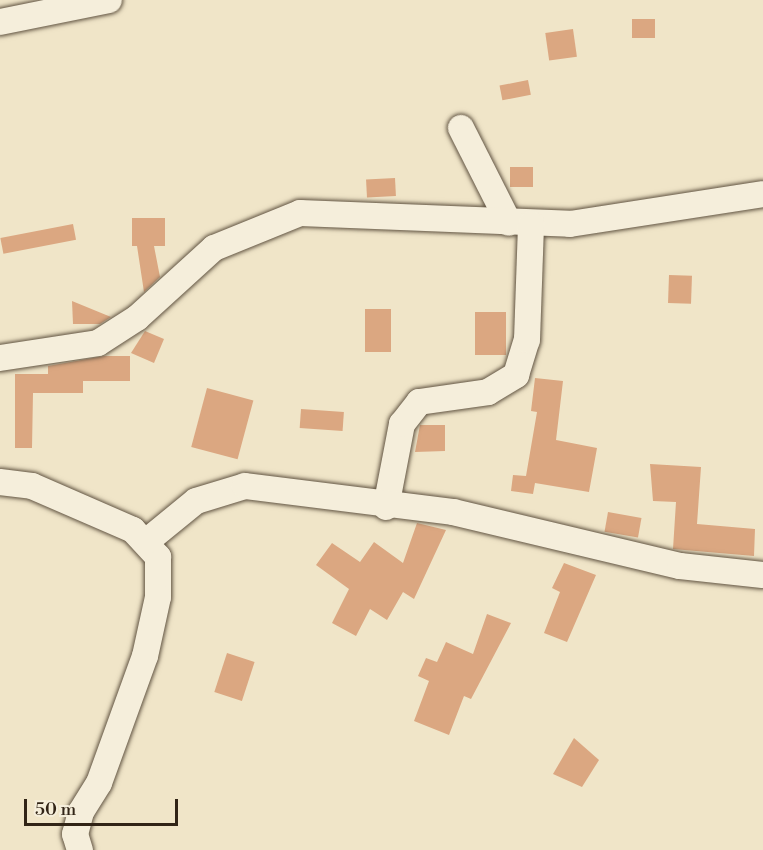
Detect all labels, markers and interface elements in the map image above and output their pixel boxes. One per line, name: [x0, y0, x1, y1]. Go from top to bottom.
scale bar: [27, 787, 182, 825]
text: 50 m: [35, 798, 76, 821]

